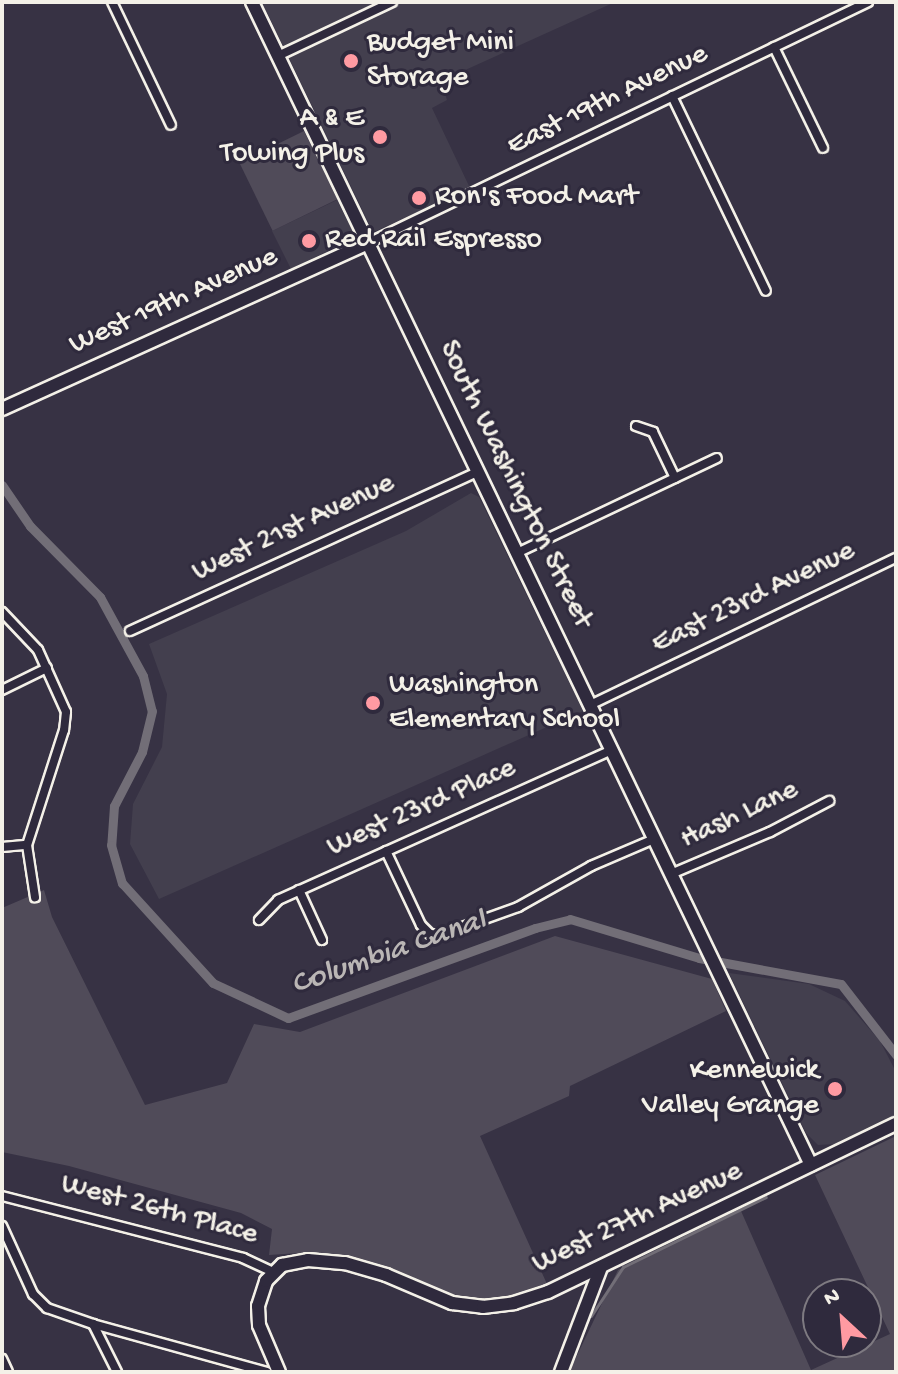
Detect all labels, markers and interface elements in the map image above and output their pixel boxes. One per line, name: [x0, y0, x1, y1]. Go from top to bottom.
place label: Budget Mini Storage: [367, 26, 514, 96]
street label: East 19th Avenue: [502, 37, 714, 165]
marker: Budget Mini Storage: [342, 52, 360, 70]
place label: A & E Towing Plus: [220, 102, 364, 172]
marker: A & E Towing Plus: [371, 128, 389, 146]
place label: Ron's Food Mart: [435, 180, 638, 216]
marker: Ron's Food Mart: [410, 189, 428, 207]
place label: Red Rail Espresso: [325, 223, 542, 259]
marker: Red Rail Espresso: [300, 232, 318, 250]
street label: West 19th Avenue: [64, 240, 284, 364]
street label: South Washington Street: [429, 335, 599, 635]
street label: West 21st Avenue: [187, 466, 401, 592]
street label: East 23rd Avenue: [647, 534, 861, 664]
place label: Washington Elementary School: [389, 668, 620, 738]
marker: Washington Elementary School: [364, 694, 382, 712]
street label: West 23rd Place: [322, 751, 522, 867]
street label: Hash Lane: [676, 773, 804, 859]
water label: Columbia Canal: [287, 903, 491, 1005]
place label: Kennewick Valley Grange: [642, 1054, 819, 1124]
marker: Kennewick Valley Grange: [826, 1080, 844, 1098]
street label: West 27th Avenue: [527, 1155, 749, 1283]
street label: West 26th Place: [57, 1167, 261, 1255]
north arrow: [802, 1278, 882, 1358]
text: N: [820, 1283, 845, 1313]

